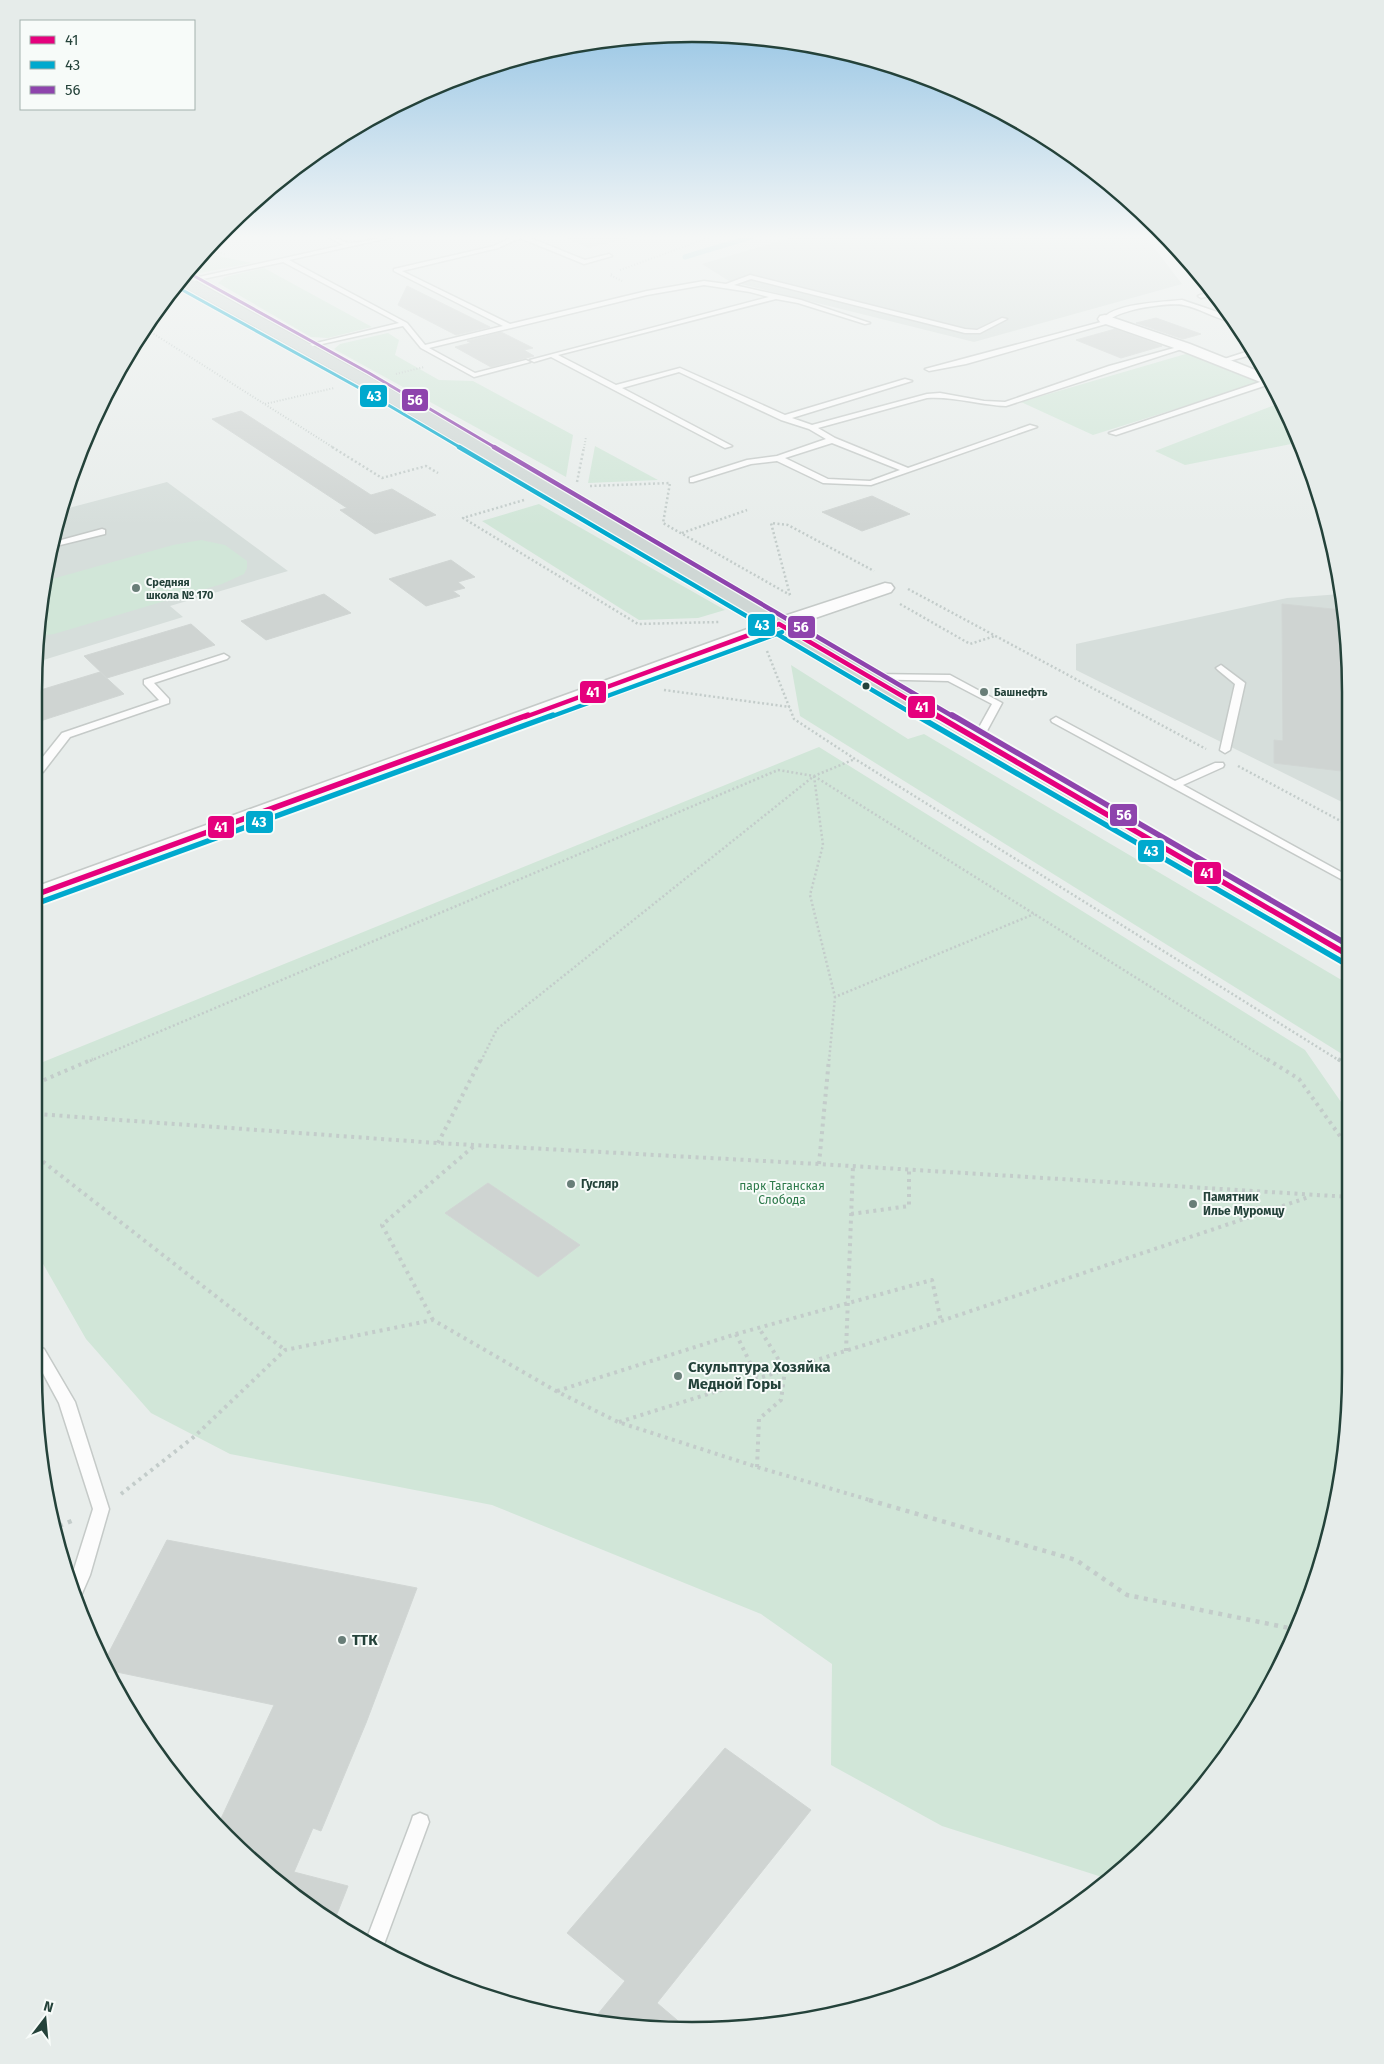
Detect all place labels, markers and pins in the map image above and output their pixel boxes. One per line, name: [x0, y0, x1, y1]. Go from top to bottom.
place label: Средняя школа № 170: [146, 576, 214, 602]
marker: Средняя школа № 170: [130, 582, 142, 594]
unlabelled marker: [861, 681, 871, 691]
marker: Башнефть: [978, 686, 990, 698]
place label: Башнефть: [994, 686, 1048, 699]
place label: Гусляр: [581, 1177, 619, 1191]
marker: Гусляр: [565, 1178, 577, 1190]
place label: Памятник Илье Муромцу: [1203, 1190, 1285, 1218]
marker: Памятник Илье Муромцу: [1187, 1198, 1199, 1210]
place label: Скульптура Хозяйка Медной Горы: [688, 1358, 830, 1393]
marker: Скульптура Хозяйка Медной Горы: [672, 1370, 684, 1382]
place label: ТТК: [352, 1631, 378, 1649]
marker: ТТК: [336, 1634, 348, 1646]

